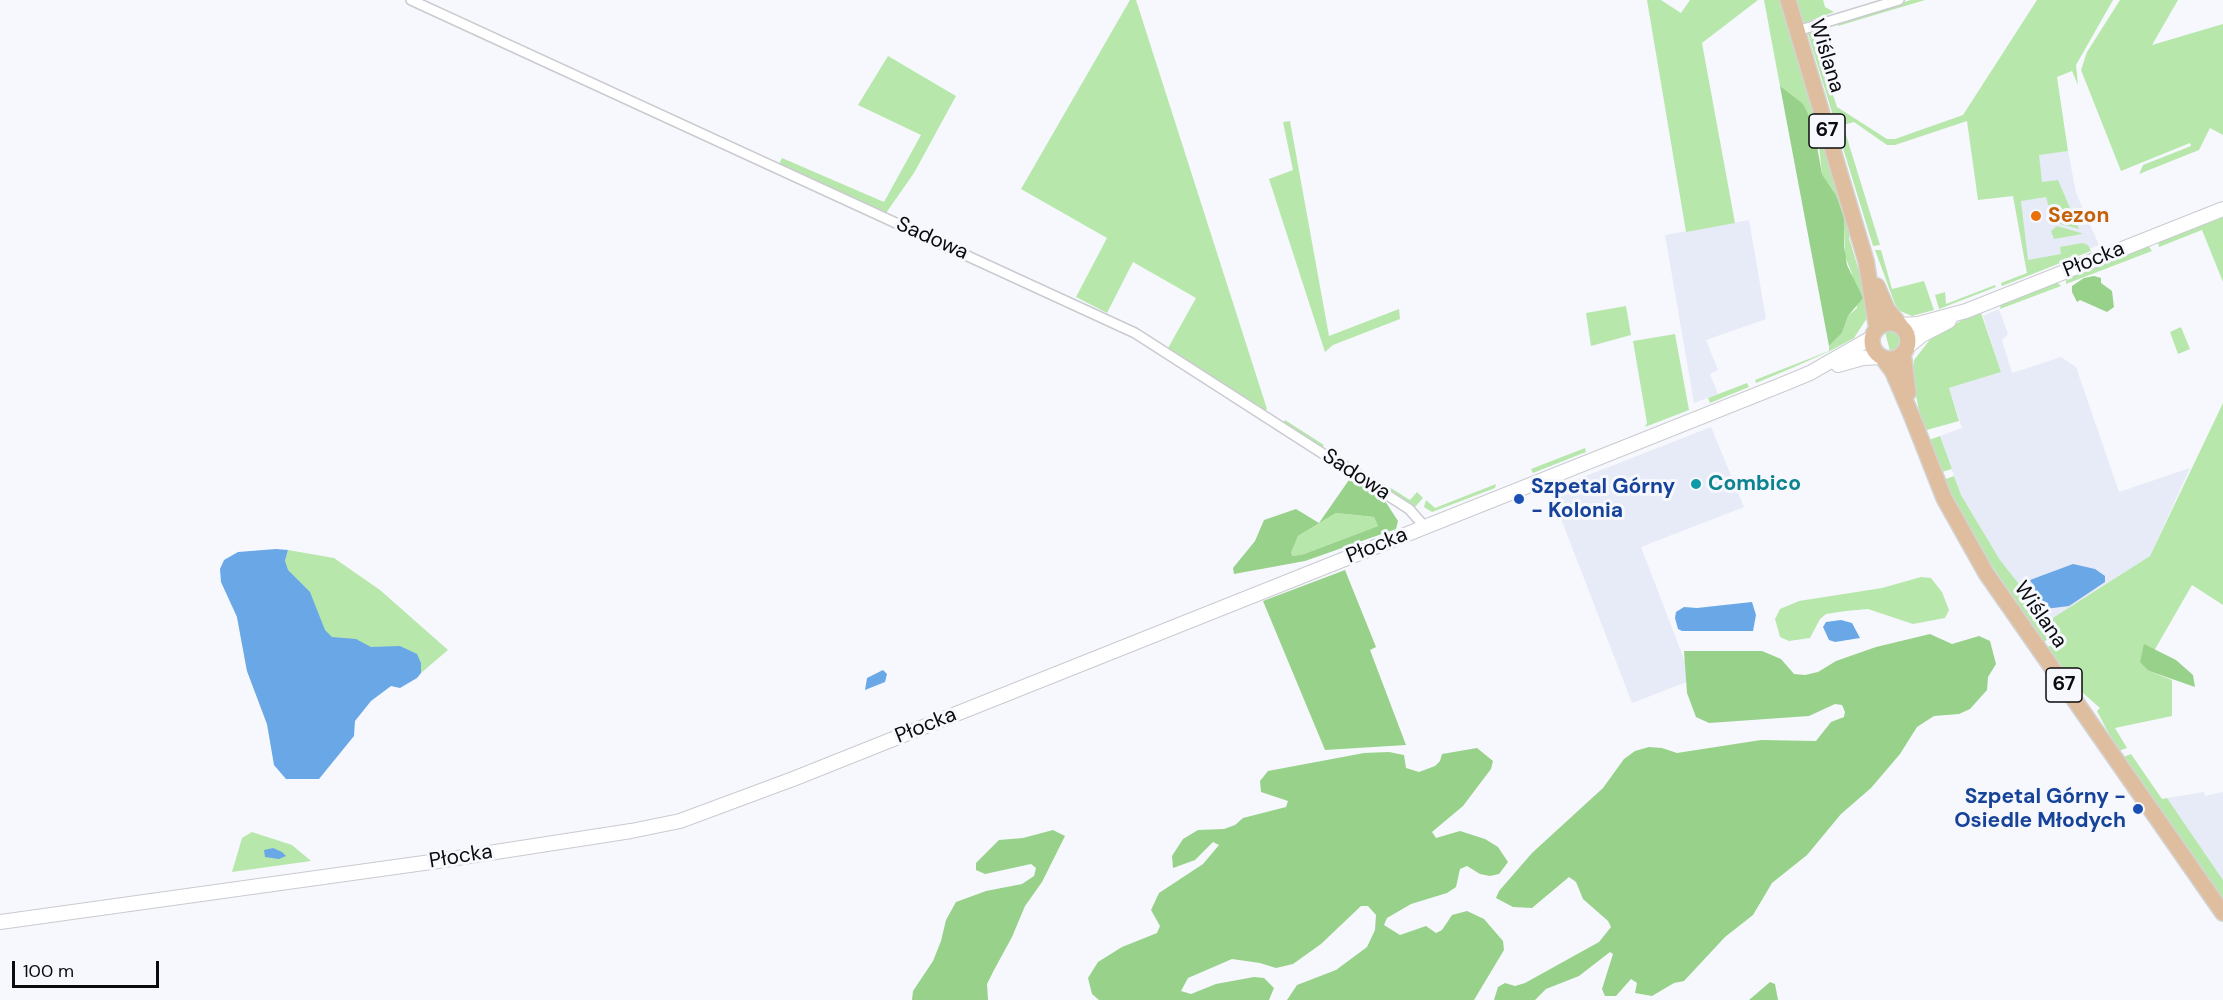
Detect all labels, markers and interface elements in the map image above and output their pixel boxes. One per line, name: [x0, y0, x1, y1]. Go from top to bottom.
street label: Wiślana: [1803, 16, 1849, 96]
road number: 67: [1809, 114, 1845, 148]
place label: Sezon: [2048, 203, 2109, 229]
marker: Sezon: [2029, 209, 2043, 223]
street label: Sadowa: [892, 212, 972, 266]
street label: Płocka: [2060, 236, 2128, 284]
street label: Sadowa: [1317, 444, 1395, 506]
place label: Combico: [1708, 471, 1801, 497]
place label: Szpetal Górny - Kolonia: [1531, 474, 1675, 524]
marker: Combico: [1689, 477, 1703, 491]
marker: Szpetal Górny - Kolonia: [1512, 492, 1526, 506]
street label: Płocka: [1343, 522, 1411, 570]
street label: Wiślana: [2008, 577, 2072, 653]
road number: 67: [2046, 668, 2082, 702]
street label: Płocka: [892, 702, 960, 750]
place label: Szpetal Górny - Osiedle Młodych: [1954, 784, 2126, 834]
marker: Szpetal Górny - Osiedle Młodych: [2131, 802, 2145, 816]
street label: Płocka: [428, 840, 494, 874]
scale bar: [15, 949, 162, 987]
text: 100 m: [23, 959, 74, 983]

